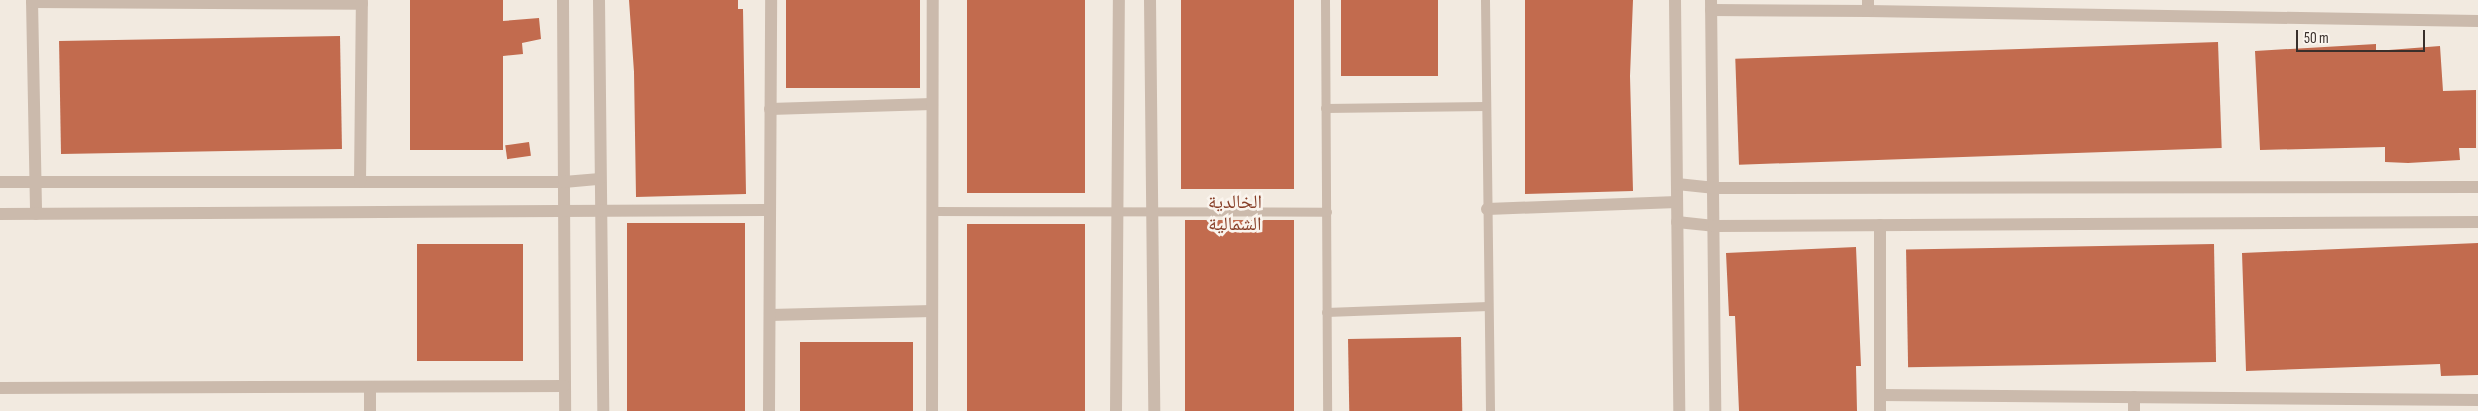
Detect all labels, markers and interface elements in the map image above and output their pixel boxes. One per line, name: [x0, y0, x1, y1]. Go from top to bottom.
scale bar: [2298, 20, 2427, 52]
text: 50 m: [2304, 29, 2329, 48]
district label: الخالدية الشمالية: [1208, 192, 1262, 236]

